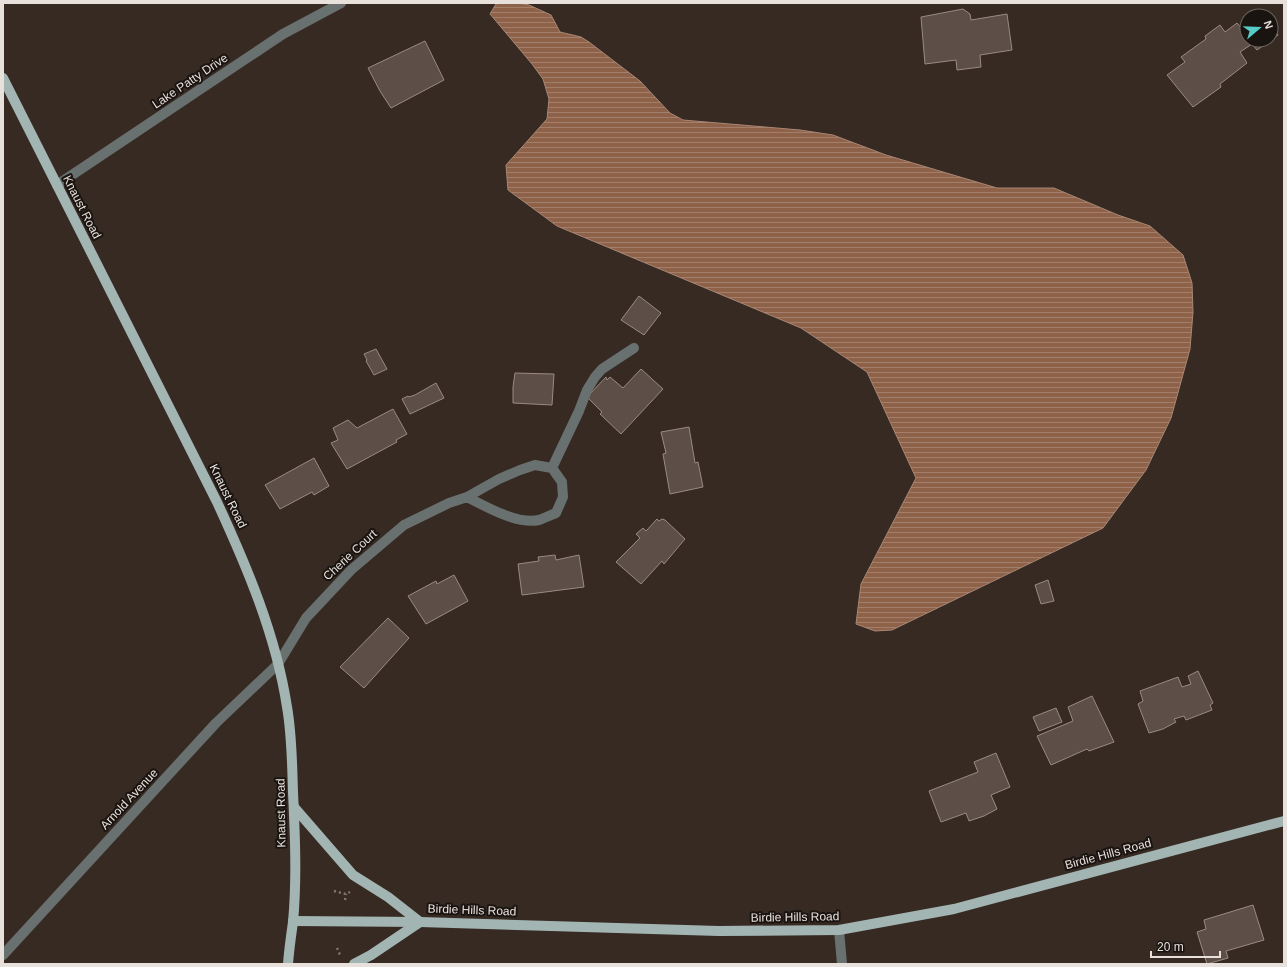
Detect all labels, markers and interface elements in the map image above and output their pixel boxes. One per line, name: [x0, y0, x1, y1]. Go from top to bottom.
north arrow: [1239, 8, 1279, 48]
text: N: [1261, 19, 1275, 31]
street label: Lake Patty Drive: [150, 50, 231, 111]
street label: Knaust Road: [60, 173, 104, 241]
street label: Knaust Road: [206, 462, 250, 530]
street label: Cherie Court: [320, 526, 380, 583]
street label: Arnold Avenue: [97, 766, 161, 832]
street label: Knaust Road: [273, 778, 289, 848]
street label: Birdie Hills Road: [1063, 836, 1153, 872]
street label: Birdie Hills Road: [427, 901, 517, 919]
street label: Birdie Hills Road: [751, 909, 839, 925]
scale bar: [1151, 933, 1220, 959]
text: 20 m: [1157, 940, 1184, 954]

